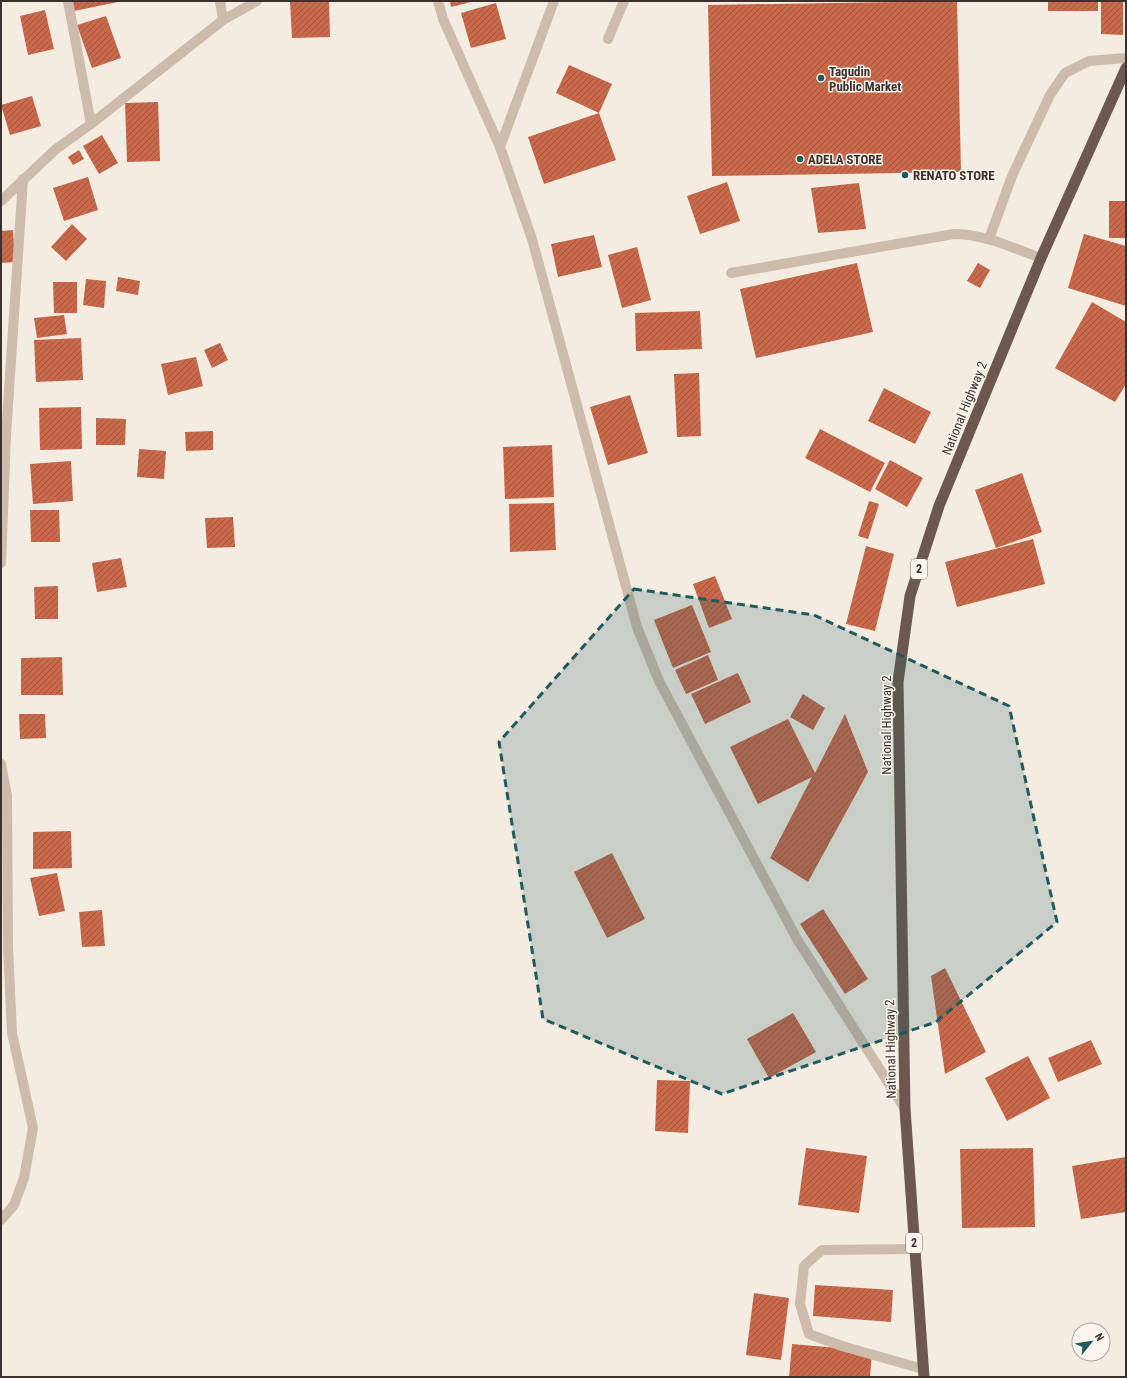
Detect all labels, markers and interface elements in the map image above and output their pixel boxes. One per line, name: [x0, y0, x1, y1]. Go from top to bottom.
place label: Tagudin Public Market: [829, 64, 901, 94]
marker: Tagudin Public Market: [816, 73, 826, 83]
place label: ADELA STORE: [808, 152, 883, 167]
marker: ADELA STORE: [795, 154, 805, 164]
place label: RENATO STORE: [913, 168, 995, 183]
marker: RENATO STORE: [900, 170, 910, 180]
street label: National Highway 2: [939, 359, 990, 457]
road number: 2: [911, 559, 927, 579]
street label: National Highway 2: [879, 675, 894, 775]
street label: National Highway 2: [882, 999, 899, 1099]
road number: 2: [906, 1233, 922, 1253]
north arrow: [1071, 1322, 1111, 1362]
text: N: [1092, 1331, 1107, 1344]

